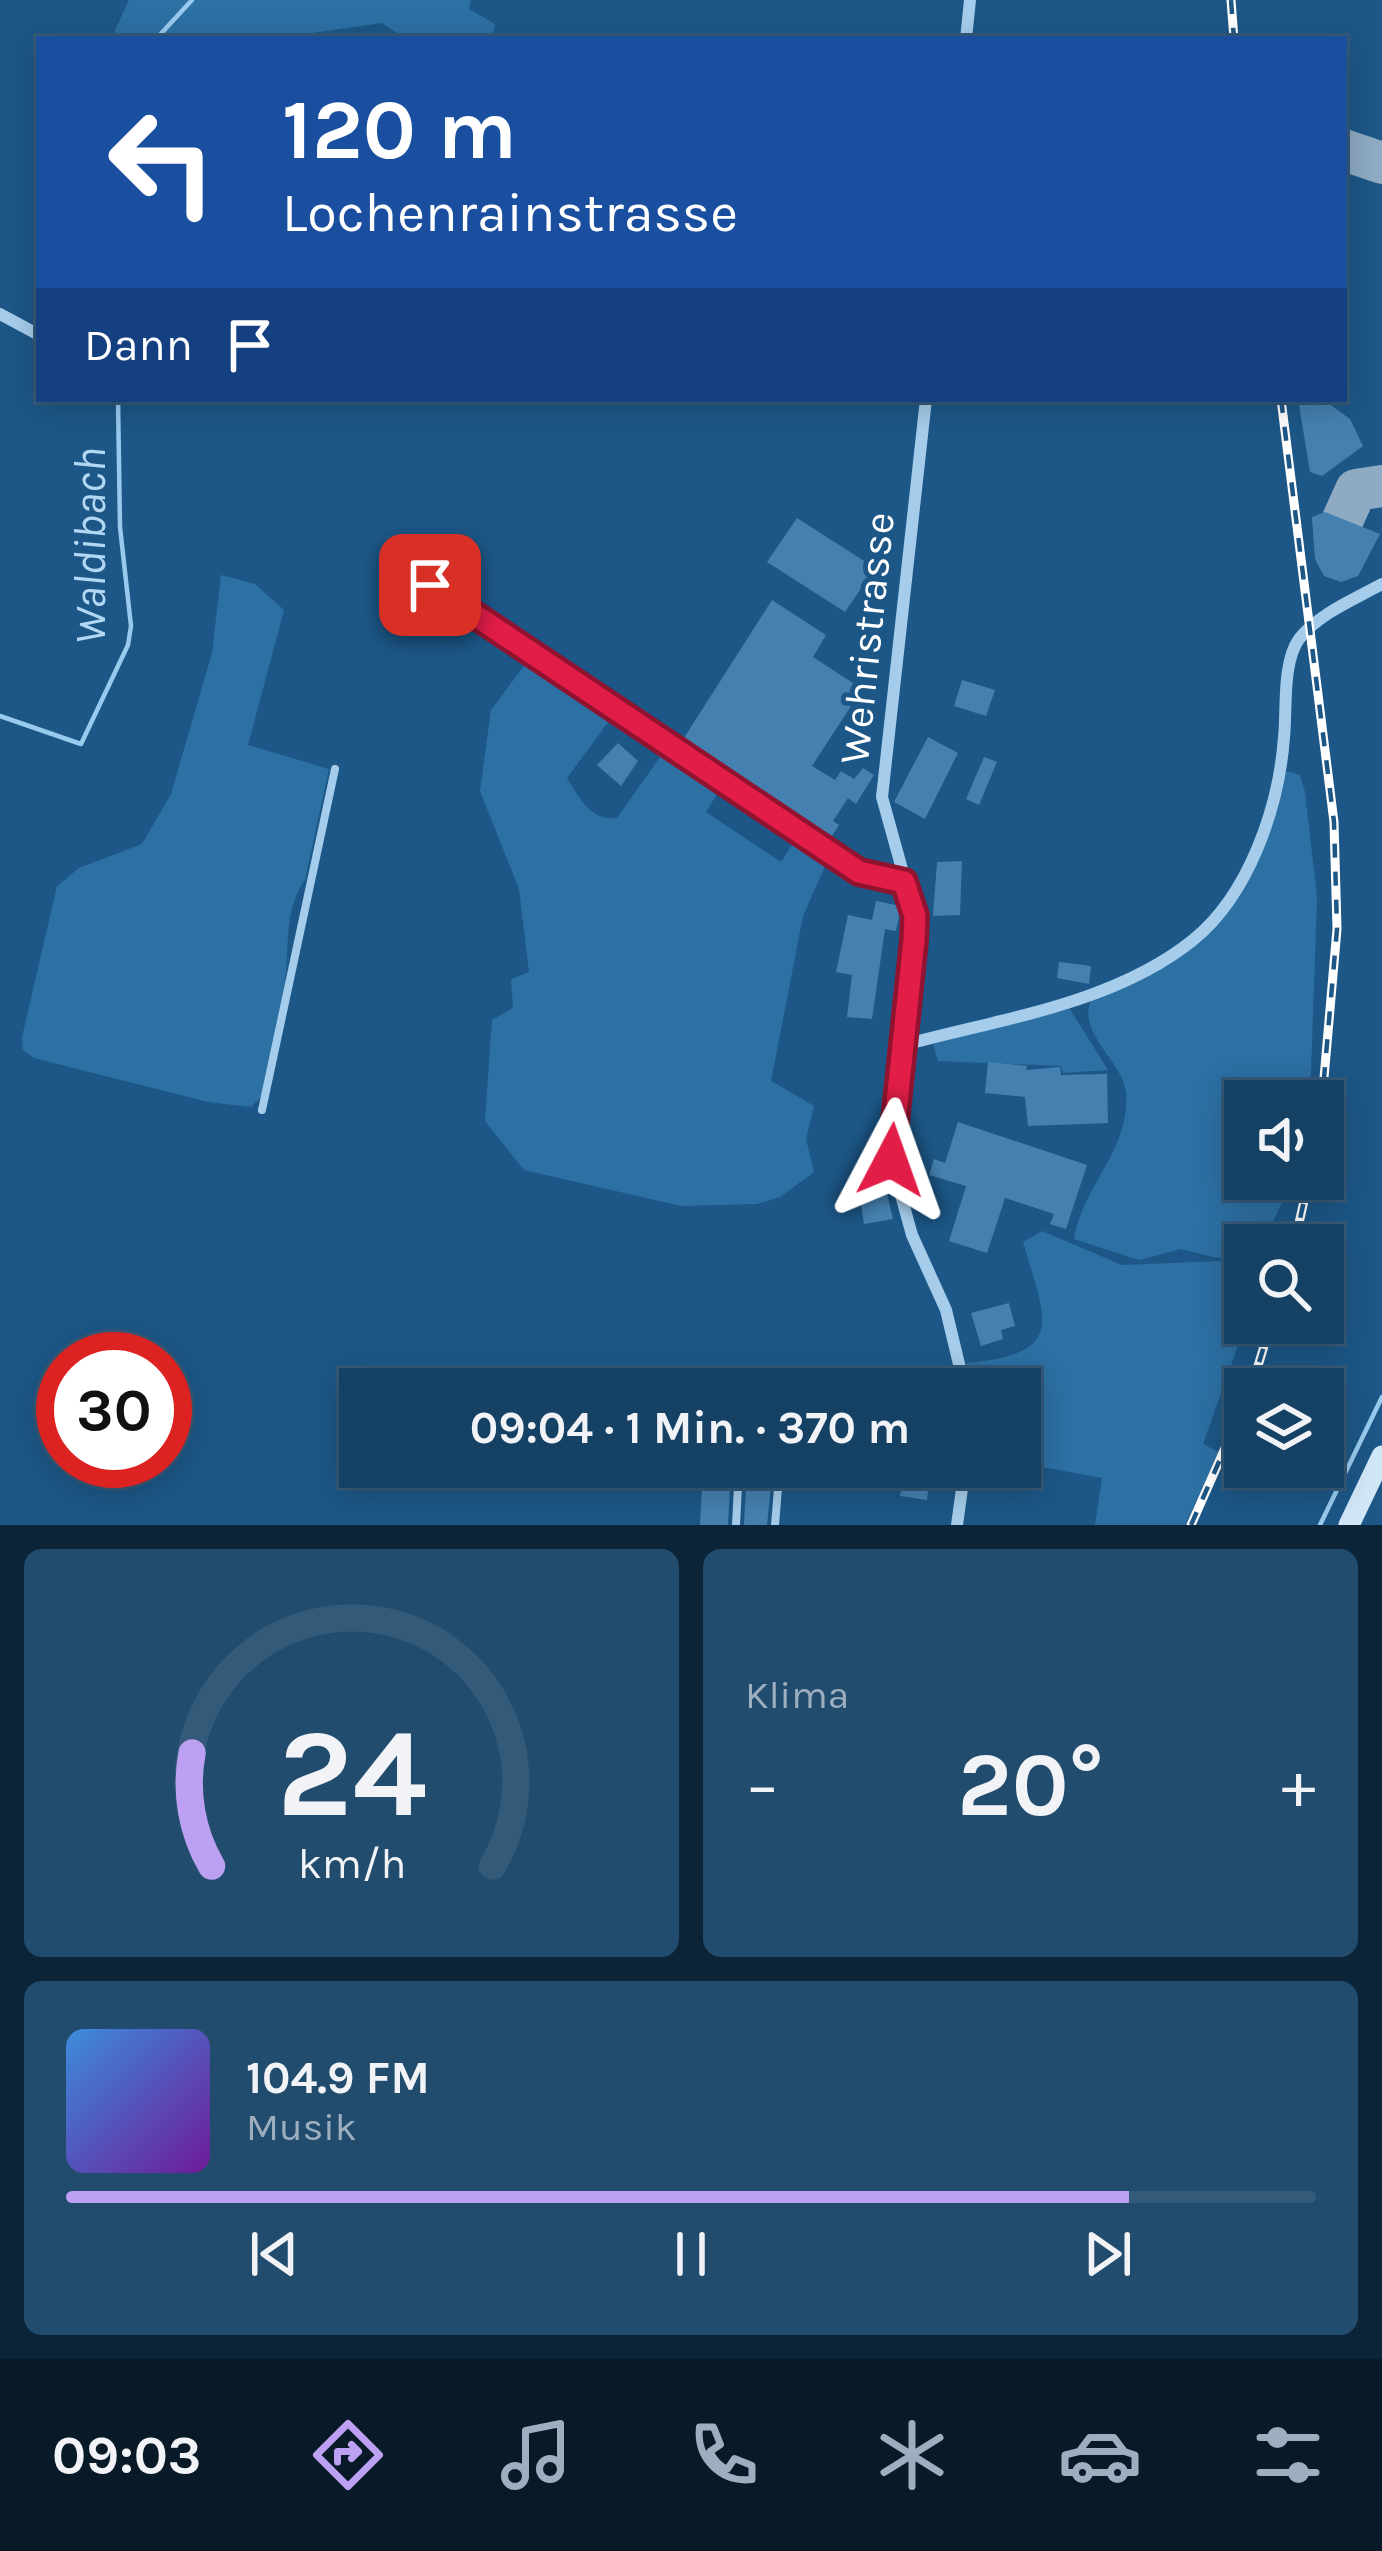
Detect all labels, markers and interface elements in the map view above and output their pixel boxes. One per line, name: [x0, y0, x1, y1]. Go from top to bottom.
text: 120 m: [282, 81, 517, 179]
icon: left: [84, 84, 240, 240]
text: Lochenrainstrasse: [282, 181, 738, 245]
icon: arrive: [217, 312, 283, 378]
text: Dann: [84, 319, 193, 371]
water label: Waldibach: [64, 448, 116, 644]
street label: Wehristrasse: [829, 510, 905, 766]
pin: [379, 534, 481, 636]
icon: arrive: [397, 552, 463, 618]
map controls: [1224, 1080, 1344, 1488]
button: sound: [1224, 1080, 1344, 1200]
position arrow: [828, 1097, 954, 1223]
button: search: [1224, 1224, 1344, 1344]
speed limit sign: 30: [36, 1332, 192, 1488]
button: layers: [1224, 1368, 1344, 1488]
text: 09:04 · 1 Min. · 370 m: [470, 1402, 910, 1454]
text: Klima: [745, 1672, 849, 1718]
text: 24: [277, 1701, 426, 1846]
text: 20°: [957, 1732, 1104, 1838]
text: −: [745, 1746, 780, 1824]
text: +: [1281, 1746, 1316, 1824]
text: km/h: [297, 1839, 406, 1889]
text: 104.9 FM: [246, 2052, 430, 2104]
text: Musik: [246, 2104, 357, 2150]
icon: previous: [241, 2221, 307, 2287]
icon: pause: [658, 2221, 724, 2287]
icon: next: [1075, 2221, 1141, 2287]
icon: directions: [306, 2413, 390, 2497]
icon: music: [494, 2413, 578, 2497]
icon: phone: [682, 2413, 766, 2497]
icon: climate: [870, 2413, 954, 2497]
icon: car: [1058, 2413, 1142, 2497]
icon: filters: [1246, 2413, 1330, 2497]
text: 09:03: [52, 2423, 201, 2487]

